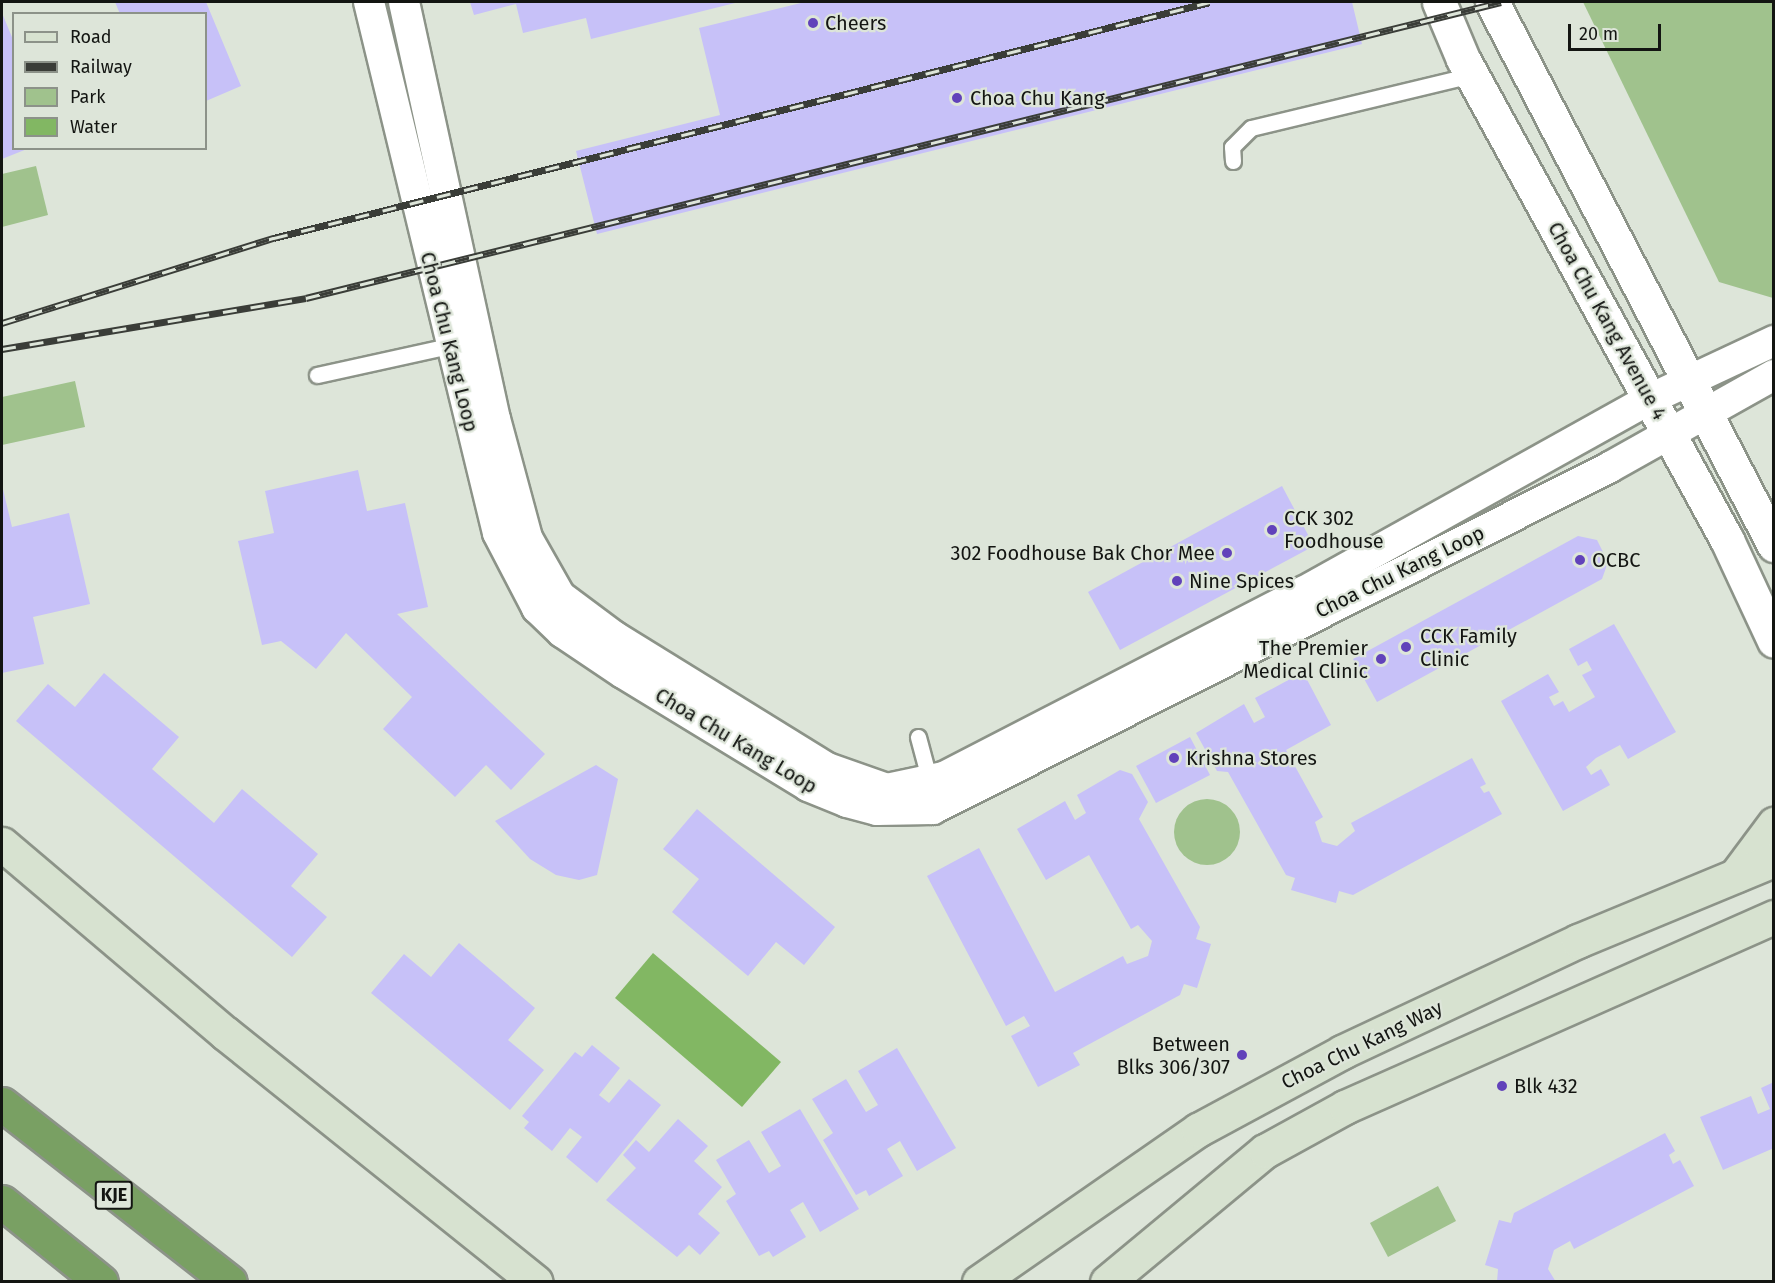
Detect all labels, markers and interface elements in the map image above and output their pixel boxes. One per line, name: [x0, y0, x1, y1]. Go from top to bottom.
place label: Cheers: [825, 11, 886, 35]
legend: [12, 12, 207, 150]
scale bar: [1571, 12, 1664, 50]
marker: Cheers: [806, 16, 820, 30]
text: 20 m: [1579, 23, 1618, 45]
text: Road: [70, 26, 112, 48]
text: Railway: [70, 56, 132, 78]
text: Park: [70, 86, 105, 108]
place label: Choa Chu Kang: [970, 86, 1105, 110]
marker: Choa Chu Kang: [948, 89, 966, 107]
text: Water: [70, 116, 117, 138]
street label: Choa Chu Kang Avenue 4: [1543, 218, 1671, 424]
street label: Choa Chu Kang Loop: [415, 249, 483, 435]
place label: CCK 302 Foodhouse: [1284, 506, 1384, 553]
street label: Choa Chu Kang Loop: [1312, 521, 1488, 623]
marker: CCK 302 Foodhouse: [1265, 523, 1279, 537]
place label: 302 Foodhouse Bak Chor Mee: [951, 541, 1215, 565]
marker: 302 Foodhouse Bak Chor Mee: [1220, 546, 1234, 560]
place label: OCBC: [1592, 548, 1640, 572]
marker: OCBC: [1573, 553, 1587, 567]
place label: Nine Spices: [1189, 569, 1294, 593]
marker: Nine Spices: [1170, 574, 1184, 588]
place label: CCK Family Clinic: [1420, 624, 1517, 671]
place label: The Premier Medical Clinic: [1243, 636, 1368, 683]
marker: CCK Family Clinic: [1397, 638, 1415, 656]
marker: The Premier Medical Clinic: [1372, 650, 1390, 668]
street label: Choa Chu Kang Loop: [651, 683, 821, 799]
place label: Krishna Stores: [1186, 746, 1317, 770]
marker: Krishna Stores: [1167, 751, 1181, 765]
street label: Choa Chu Kang Way: [1278, 996, 1446, 1094]
place label: Between Blks 306/307: [1116, 1032, 1230, 1079]
marker: Between Blks 306/307: [1235, 1048, 1249, 1062]
place label: Blk 432: [1514, 1074, 1578, 1098]
marker: Blk 432: [1495, 1079, 1509, 1093]
road number: KJE: [94, 1180, 134, 1210]

